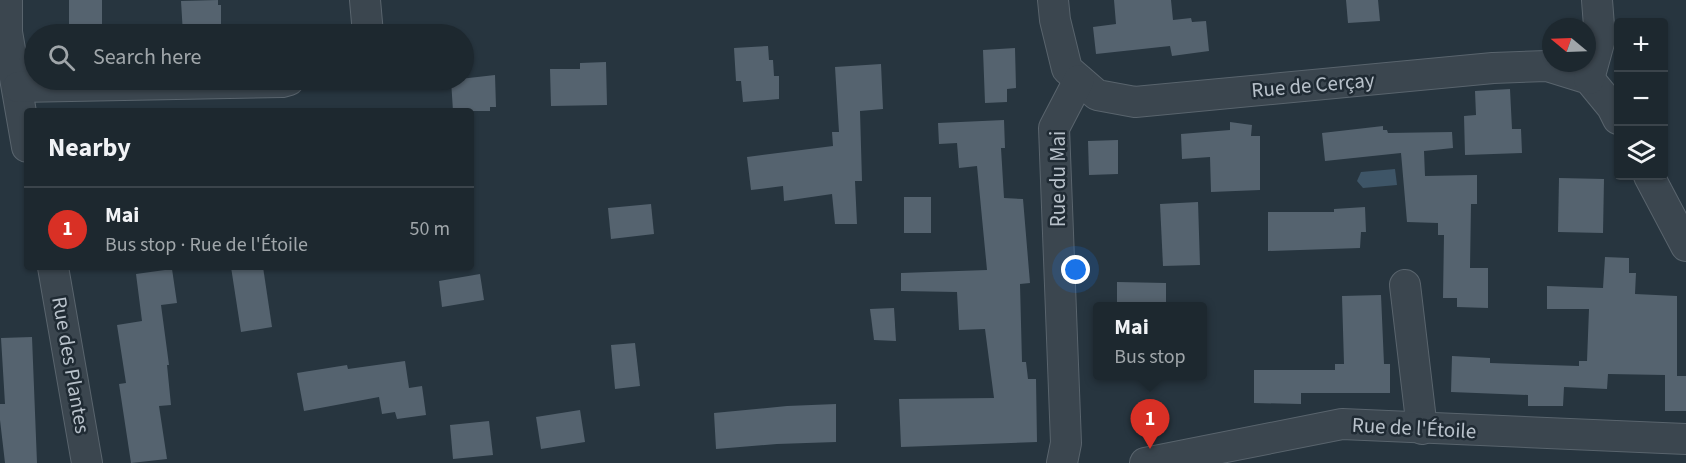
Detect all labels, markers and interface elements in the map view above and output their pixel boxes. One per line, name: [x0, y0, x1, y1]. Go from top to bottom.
north arrow: [1542, 18, 1596, 72]
map controls: [1614, 18, 1668, 180]
button: +: [1614, 18, 1668, 72]
search box: [24, 24, 474, 90]
icon: search: [45, 41, 78, 74]
text: Search here: [93, 41, 201, 73]
street label: Rue de Cerçay: [1250, 65, 1376, 105]
button: −: [1614, 72, 1668, 126]
button: layers: [1614, 126, 1668, 180]
text: Nearby: [48, 129, 131, 166]
street label: Rue du Mai: [1043, 131, 1073, 227]
text: Mai: [105, 199, 139, 231]
text: 1: [62, 215, 73, 243]
text: 50 m: [410, 215, 450, 243]
text: Bus stop · Rue de l'Étoile: [105, 231, 308, 259]
your location: [1061, 255, 1090, 284]
street label: Rue des Plantes: [44, 294, 98, 436]
popup: [1093, 302, 1207, 380]
text: Mai: [1114, 311, 1149, 343]
text: Bus stop: [1114, 343, 1186, 371]
pin: 1: [1130, 400, 1170, 449]
street label: Rue de l'Étoile: [1351, 410, 1477, 446]

